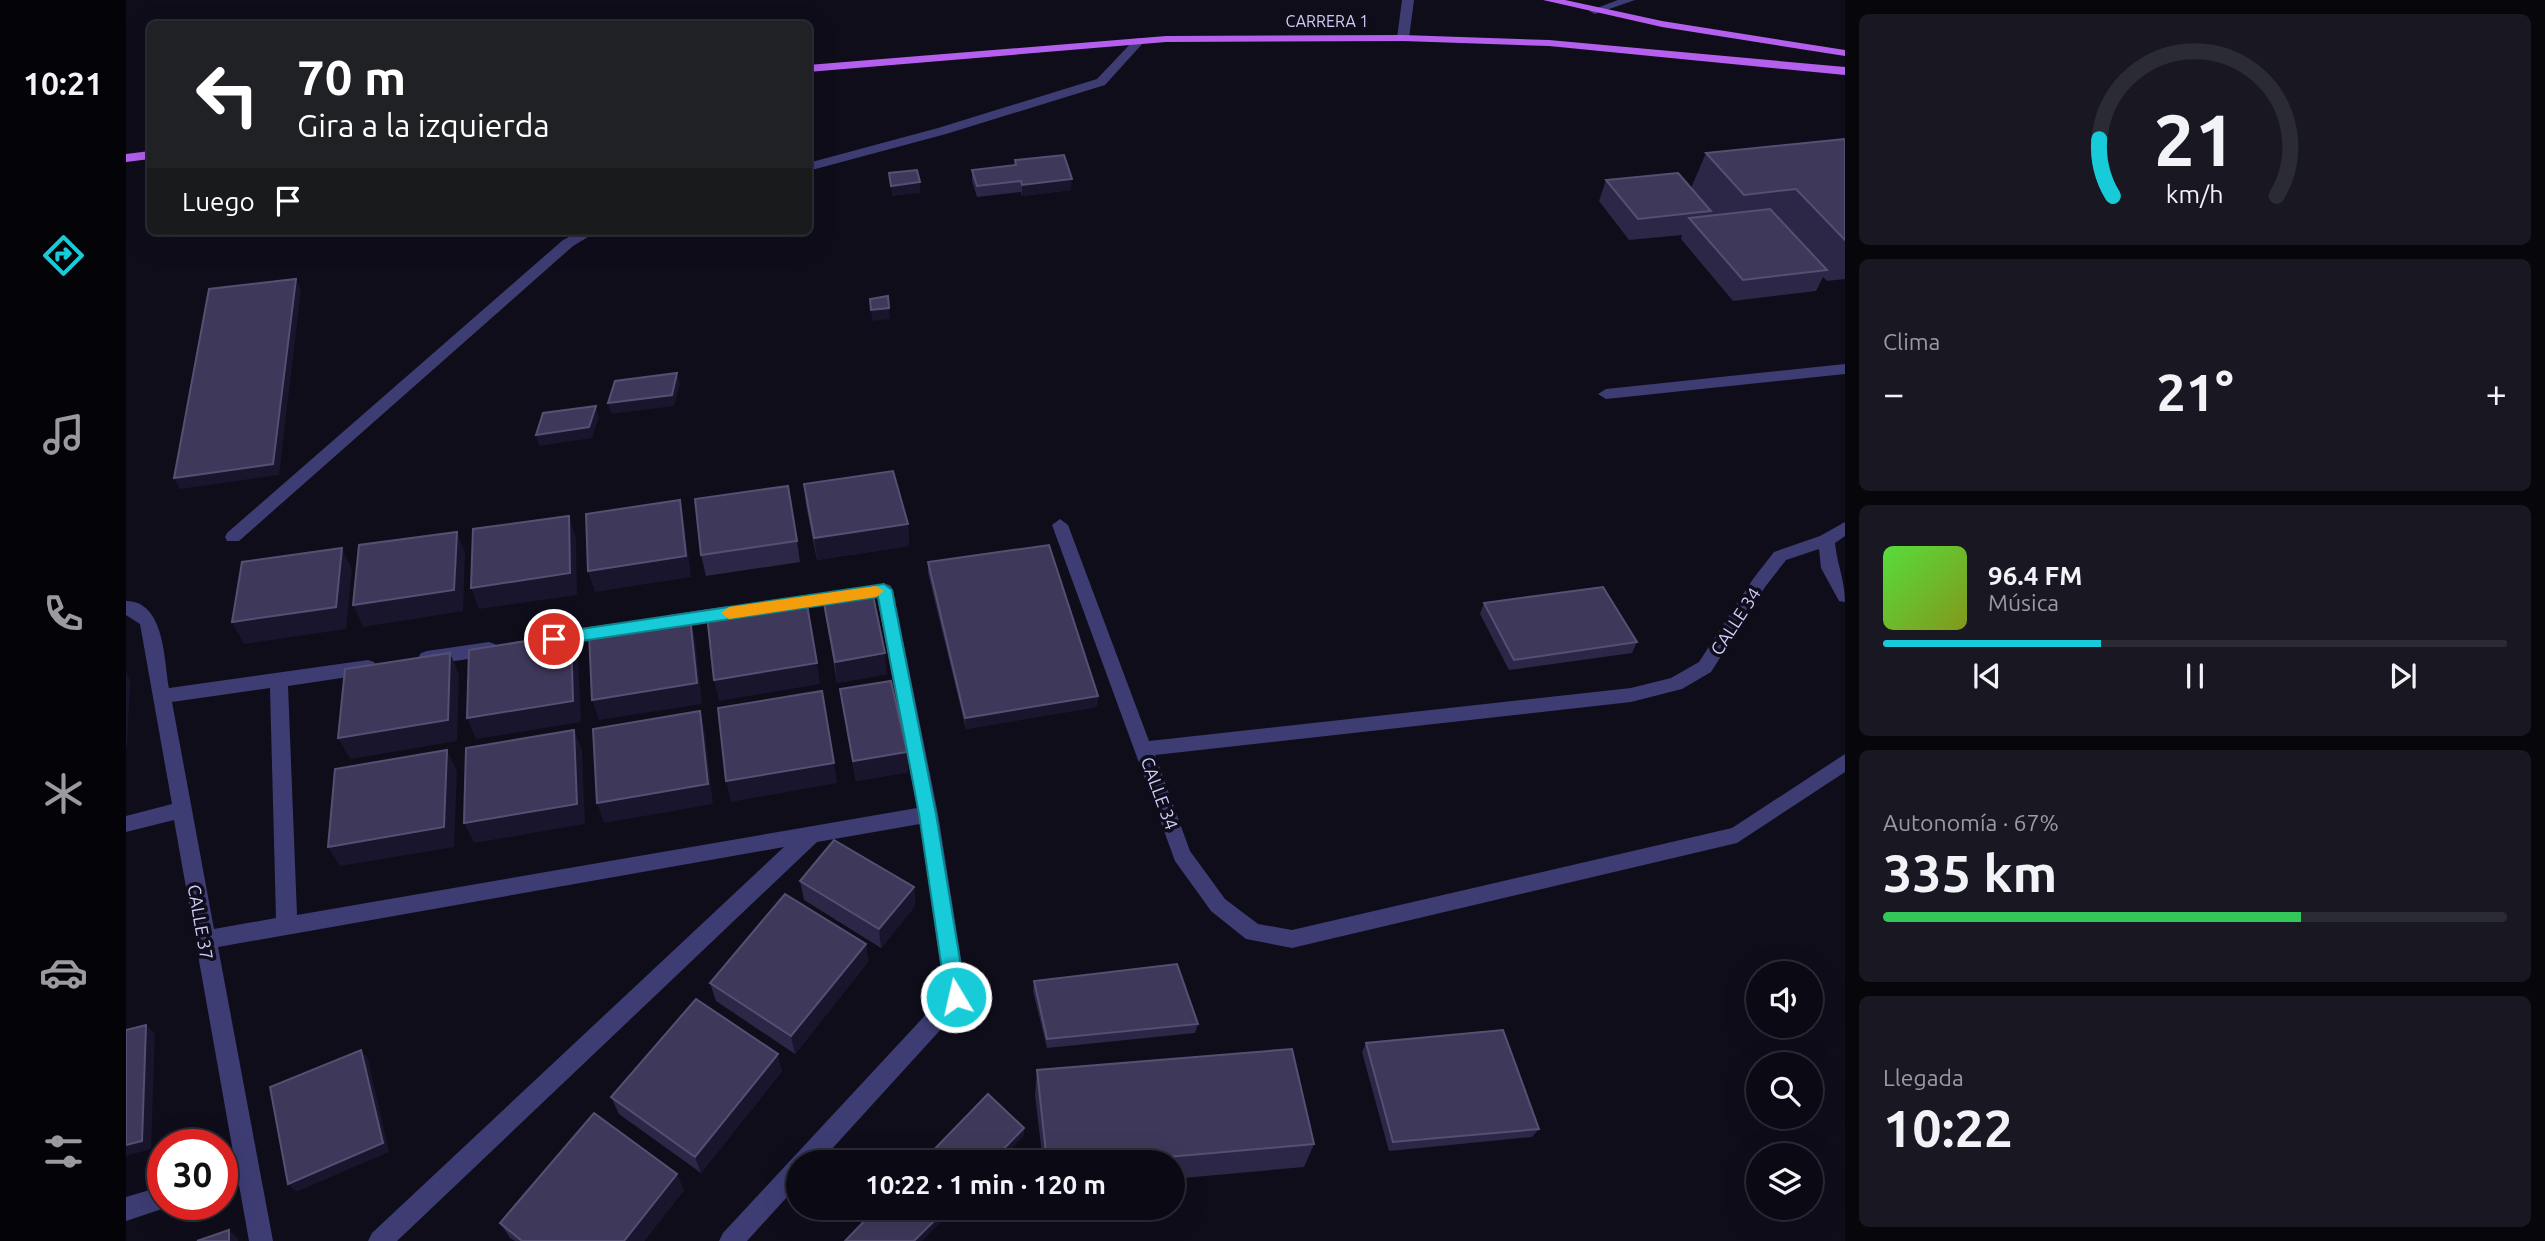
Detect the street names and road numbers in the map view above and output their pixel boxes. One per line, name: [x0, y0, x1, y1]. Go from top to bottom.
street label: CARRERA 1: [1285, 12, 1369, 30]
street label: CALLE 34: [1706, 584, 1764, 658]
street label: CALLE 34: [1138, 754, 1182, 832]
street label: CALLE 37: [185, 883, 217, 961]

